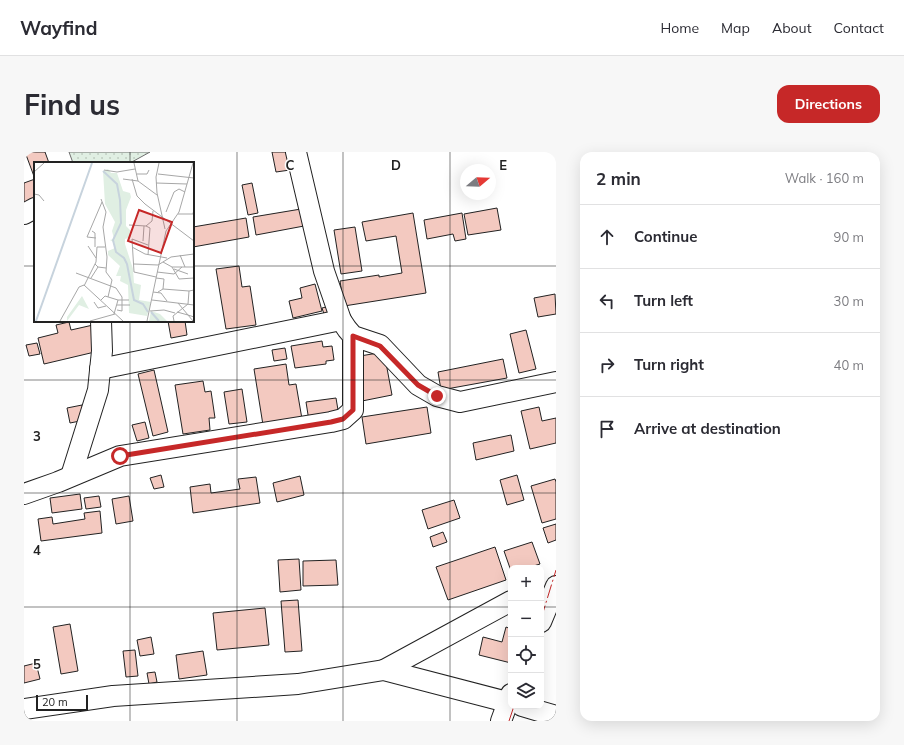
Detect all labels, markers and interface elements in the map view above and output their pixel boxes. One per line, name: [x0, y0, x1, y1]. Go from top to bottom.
text: Wayfind: [20, 16, 97, 40]
text: Home: [660, 19, 699, 37]
text: Map: [721, 19, 750, 37]
text: About: [772, 19, 812, 37]
text: Contact: [834, 19, 884, 37]
button: Directions: [777, 85, 880, 123]
text: Find us: [24, 87, 120, 122]
text: C: [286, 157, 295, 173]
text: D: [391, 157, 401, 173]
text: E: [499, 157, 507, 173]
inset map: [34, 162, 194, 322]
north arrow: [460, 164, 496, 200]
text: 2 min: [596, 168, 641, 189]
text: Walk · 160 m: [785, 170, 864, 186]
icon: ahead: [596, 226, 618, 248]
text: Continue: [634, 227, 697, 246]
text: 90 m: [834, 229, 864, 245]
icon: left: [596, 290, 618, 312]
text: Turn left: [634, 291, 693, 310]
text: 30 m: [834, 293, 864, 309]
icon: right: [596, 354, 618, 376]
text: Turn right: [634, 355, 704, 374]
text: 40 m: [834, 357, 864, 373]
route end: [428, 387, 446, 405]
icon: arrive: [596, 418, 618, 440]
text: Arrive at destination: [634, 419, 781, 438]
text: 3: [33, 428, 41, 444]
route start: [111, 447, 129, 465]
text: 4: [33, 542, 41, 558]
map controls: [508, 565, 544, 709]
button: +: [508, 565, 544, 601]
button: −: [508, 601, 544, 637]
button: locate: [508, 637, 544, 673]
text: 5: [33, 656, 41, 672]
button: layers: [508, 673, 544, 709]
scale bar: [36, 693, 88, 712]
text: 20 m: [42, 695, 68, 709]

